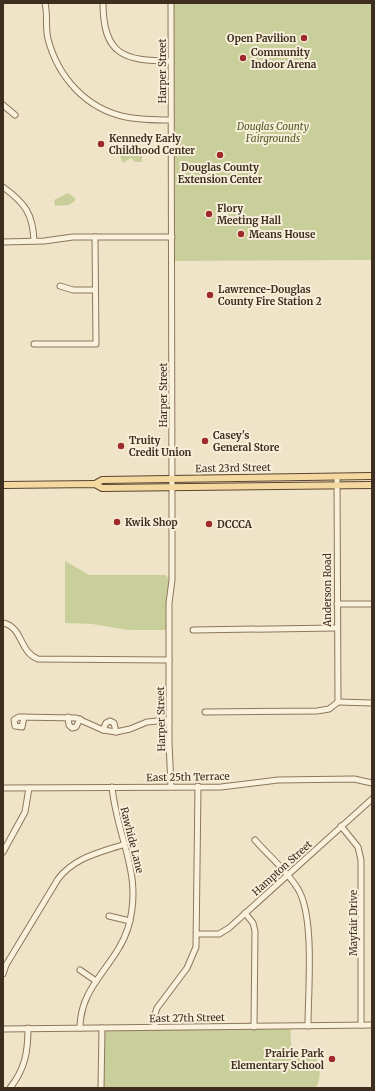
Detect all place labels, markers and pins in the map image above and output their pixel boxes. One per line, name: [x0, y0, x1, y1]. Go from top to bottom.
place label: Open Pavilion: [227, 32, 296, 45]
marker: Open Pavilion: [299, 33, 309, 43]
place label: Community Indoor Arena: [251, 46, 317, 71]
marker: Community Indoor Arena: [238, 53, 248, 63]
place label: Kennedy Early Childhood Center: [109, 132, 195, 157]
marker: Kennedy Early Childhood Center: [96, 139, 106, 149]
marker: Douglas County Extension Center: [215, 150, 225, 160]
place label: Douglas County Extension Center: [178, 161, 263, 186]
place label: Flory Meeting Hall: [217, 202, 282, 227]
marker: Flory Meeting Hall: [204, 209, 214, 219]
place label: Means House: [249, 228, 316, 241]
marker: Means House: [236, 229, 246, 239]
place label: Lawrence-Douglas County Fire Station 2: [218, 283, 322, 308]
marker: Lawrence-Douglas County Fire Station 2: [205, 290, 215, 300]
place label: Casey's General Store: [213, 429, 280, 454]
place label: Truity Credit Union: [129, 434, 192, 459]
marker: Casey's General Store: [200, 436, 210, 446]
marker: Truity Credit Union: [116, 441, 126, 451]
place label: Kwik Shop: [125, 516, 178, 529]
marker: Kwik Shop: [112, 517, 122, 527]
place label: DCCCA: [217, 518, 253, 531]
marker: DCCCA: [204, 519, 214, 529]
place label: Prairie Park Elementary School: [231, 1047, 325, 1072]
marker: Prairie Park Elementary School: [327, 1054, 337, 1064]

